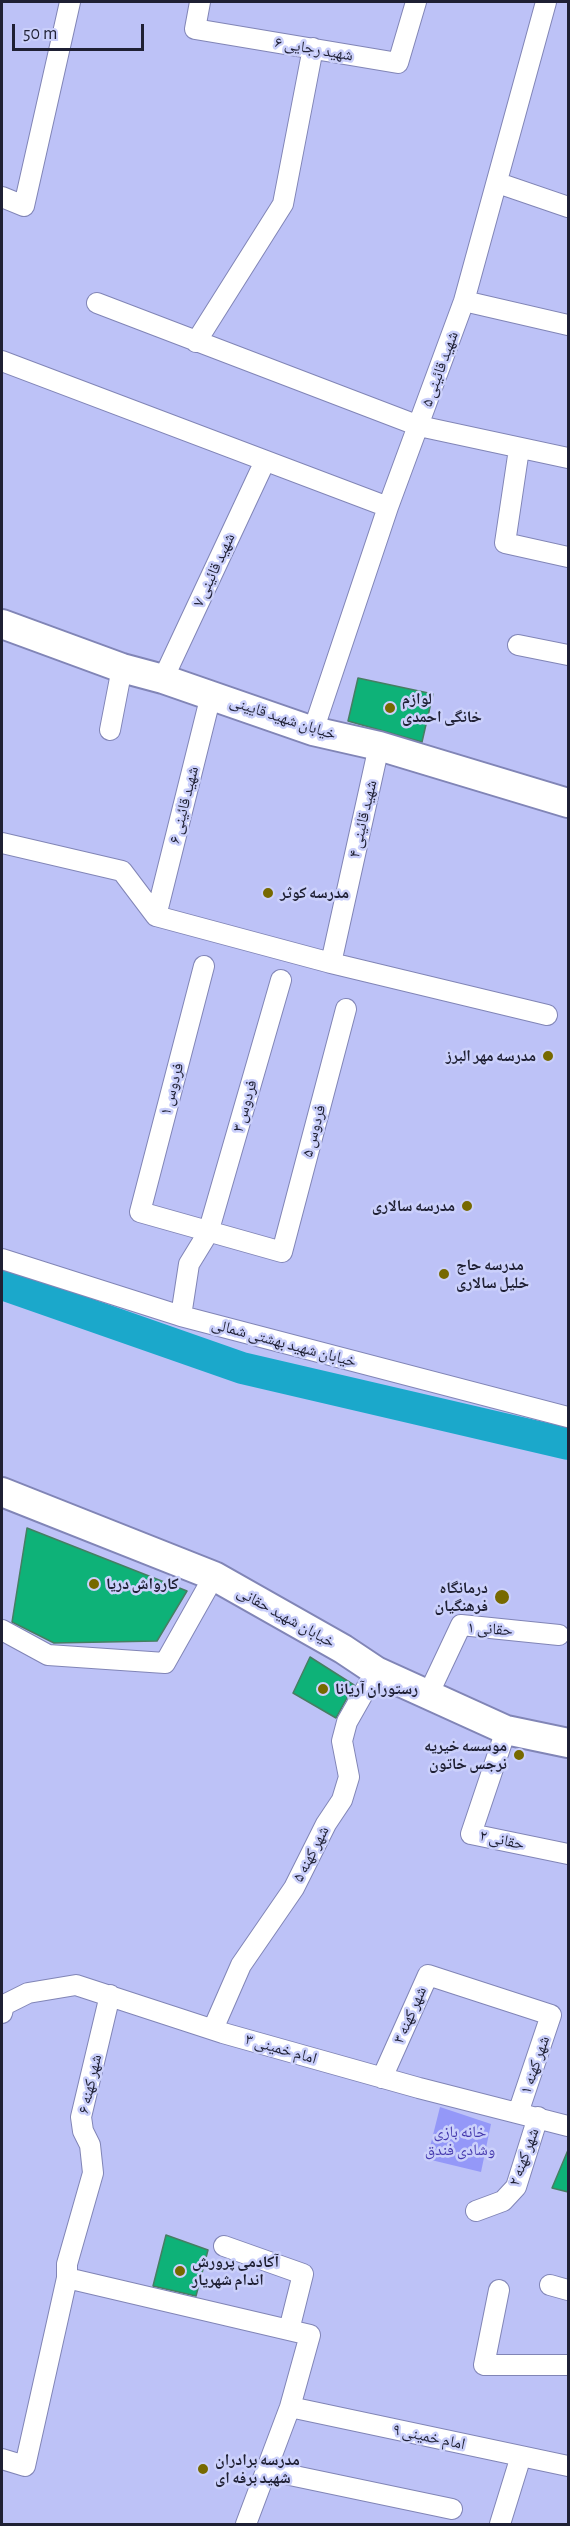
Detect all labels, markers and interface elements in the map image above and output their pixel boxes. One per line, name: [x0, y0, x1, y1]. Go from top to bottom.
scale bar: [15, 12, 147, 50]
text: 50 m: [23, 25, 57, 43]
street label: شهید رجایی ۶: [273, 33, 355, 65]
street label: شهید قائینی ۵: [417, 329, 463, 409]
street label: شهید قائینی ۷: [189, 530, 239, 610]
place label: لوازم خانگی احمدی: [402, 689, 482, 727]
street label: خیابان شهید قایینی: [227, 692, 339, 744]
marker: لوازم خانگی احمدی: [383, 701, 397, 715]
street label: شهید قائینی ۶: [165, 764, 203, 846]
street label: شهید قائینی ۴: [345, 778, 381, 860]
place label: مدرسه کوثر: [280, 883, 349, 903]
marker: مدرسه کوثر: [261, 886, 275, 900]
place label: مدرسه مهر البرز: [446, 1046, 536, 1066]
marker: مدرسه مهر البرز: [541, 1049, 555, 1063]
street label: فردوس ۱: [156, 1061, 188, 1117]
street label: فردوس ۳: [228, 1078, 262, 1134]
street label: فردوس ۵: [298, 1103, 330, 1159]
place label: مدرسه سالاری: [372, 1196, 455, 1216]
marker: مدرسه سالاری: [460, 1199, 474, 1213]
place label: مدرسه حاج خلیل سالاری: [456, 1255, 529, 1293]
marker: مدرسه حاج خلیل سالاری: [437, 1267, 451, 1281]
street label: خیابان شهید بهشتی شمالی: [209, 1314, 359, 1372]
place label: کارواش دریا: [106, 1574, 179, 1594]
marker: کارواش دریا: [87, 1577, 101, 1591]
place label: درمانگاه فرهنگیان: [434, 1578, 488, 1616]
street label: خیابان شهید حقانی: [234, 1582, 338, 1652]
marker: درمانگاه فرهنگیان: [493, 1588, 511, 1606]
street label: حقانی ۱: [467, 1618, 513, 1640]
place label: رستوران آریانا: [335, 1679, 418, 1699]
marker: رستوران آریانا: [316, 1682, 330, 1696]
place label: موسسه خیریه نرجس خاتون: [424, 1736, 507, 1774]
marker: موسسه خیریه نرجس خاتون: [512, 1748, 526, 1762]
street label: شهر کهنه ۵: [289, 1823, 333, 1885]
street label: حقانی ۲: [478, 1826, 526, 1854]
street label: شهر کهنه ۳: [389, 1984, 431, 2046]
street label: امام خمینی ۳: [243, 2030, 319, 2068]
street label: شهر کهنه ۱: [516, 2033, 554, 2097]
street label: شهر کهنه ۶: [74, 2053, 106, 2115]
park label: خانه بازی وشادی فندق: [425, 2122, 495, 2160]
street label: شهر کهنه ۲: [505, 2125, 543, 2189]
place label: آکادمی پرورش اندام شهریار: [192, 2252, 279, 2290]
marker: آکادمی پرورش اندام شهریار: [173, 2264, 187, 2278]
street label: امام خمینی ۹: [391, 2420, 467, 2454]
place label: مدرسه برادران شهید برفه ای: [215, 2450, 300, 2488]
marker: مدرسه برادران شهید برفه ای: [196, 2462, 210, 2476]

